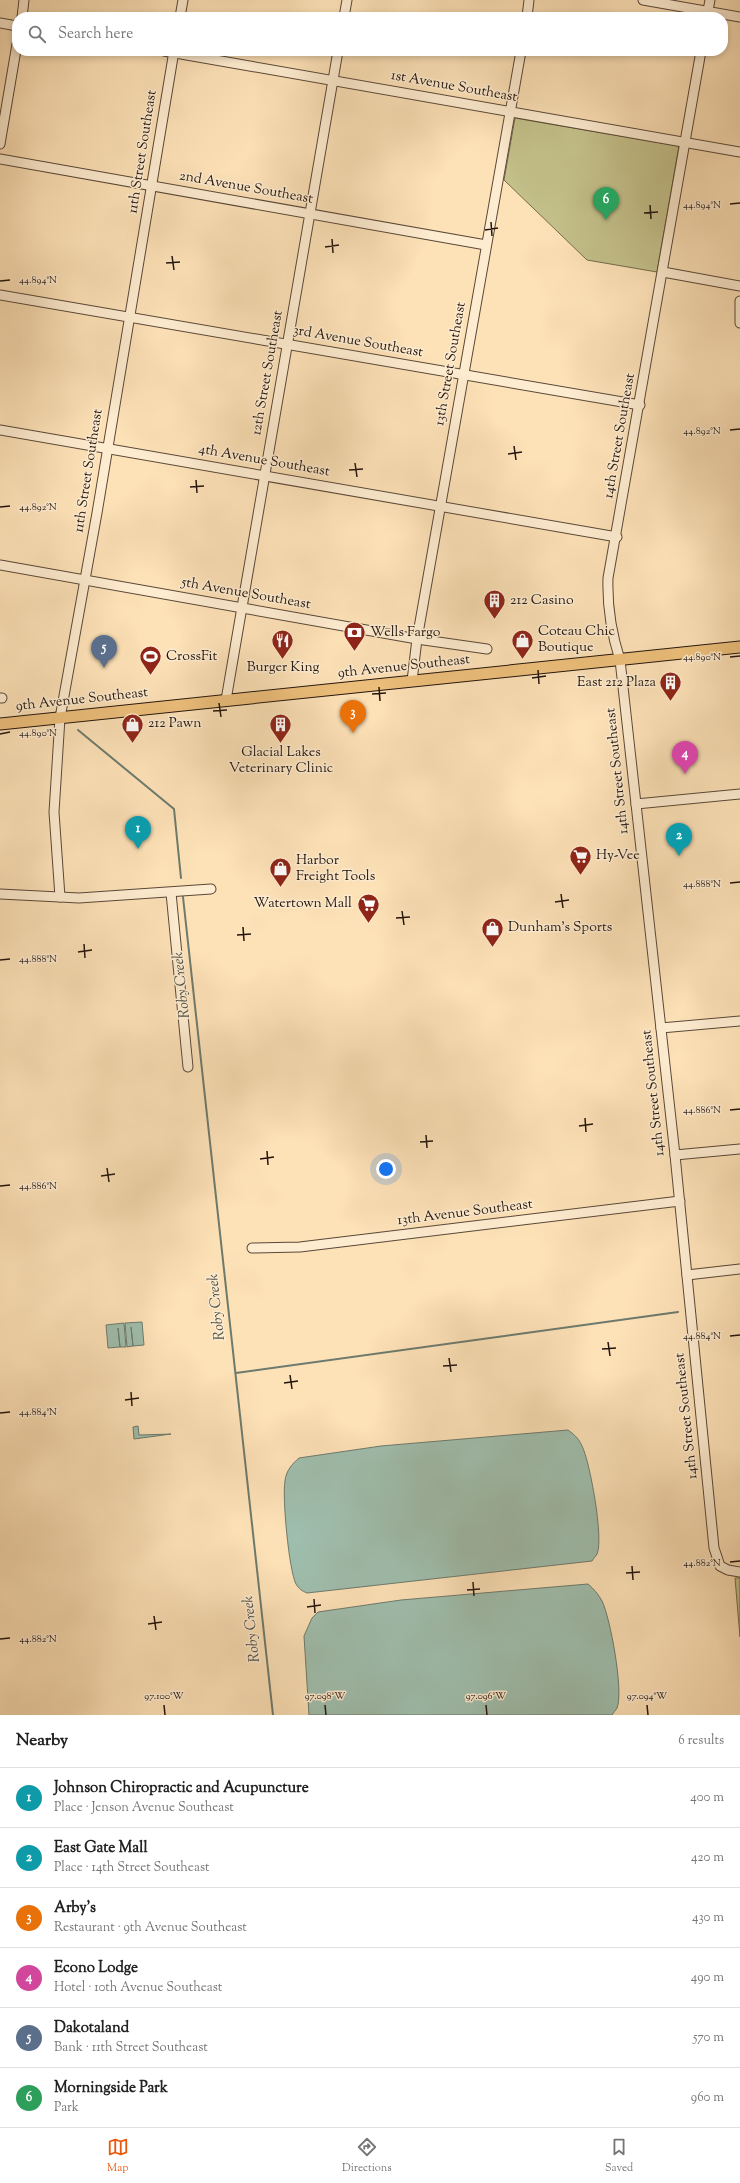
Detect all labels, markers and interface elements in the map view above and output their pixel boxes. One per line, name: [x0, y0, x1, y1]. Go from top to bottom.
search box: [12, 12, 728, 56]
icon: search: [26, 23, 48, 45]
text: Search here: [58, 24, 133, 45]
street label: 1st Avenue Southeast: [389, 66, 519, 108]
street label: 11th Street Southeast: [123, 89, 163, 215]
street label: 2nd Avenue Southeast: [178, 166, 315, 210]
pin: 6: [593, 187, 619, 220]
text: 44.894°N: [683, 198, 721, 213]
text: 44.894°N: [19, 273, 57, 288]
street label: 13th Street Southeast: [430, 300, 472, 428]
street label: 12th Street Southeast: [247, 309, 289, 437]
street label: 3rd Avenue Southeast: [291, 321, 425, 363]
street label: 14th Street Southeast: [599, 372, 641, 500]
street label: 11th Street Southeast: [69, 408, 109, 534]
text: 44.892°N: [683, 424, 721, 439]
street label: 4th Avenue Southeast: [197, 440, 331, 482]
text: 44.892°N: [19, 500, 57, 515]
street label: 5th Avenue Southeast: [179, 573, 312, 615]
building icon: 212 Casino: [481, 588, 507, 621]
place label: 212 Casino: [510, 591, 574, 611]
bank icon: Wells Fargo: [342, 620, 368, 653]
place label: Coteau Chic Boutique: [538, 622, 615, 658]
place label: Wells Fargo: [370, 623, 441, 643]
restaurant icon: Burger King: [270, 627, 296, 660]
shop icon: Coteau Chic Boutique: [510, 627, 536, 660]
pin: 5: [91, 635, 117, 668]
sports icon: CrossFit: [138, 644, 164, 677]
place label: CrossFit: [166, 647, 217, 667]
street label: 9th Avenue Southeast: [337, 650, 471, 684]
text: 44.890°N: [683, 650, 721, 665]
place label: Burger King: [247, 658, 320, 678]
building icon: East 212 Plaza: [658, 670, 684, 703]
place label: East 212 Plaza: [577, 673, 657, 693]
street label: 9th Avenue Southeast: [15, 683, 149, 717]
pin: 3: [340, 700, 366, 733]
street label: 14th Street Southeast: [601, 707, 635, 835]
shop icon: 212 Pawn: [119, 711, 145, 744]
building icon: Glacial Lakes Veterinary Clinic: [268, 712, 294, 745]
place label: 212 Pawn: [148, 714, 202, 734]
text: 44.890°N: [19, 726, 57, 741]
pin: 4: [672, 741, 698, 774]
place label: Glacial Lakes Veterinary Clinic: [229, 743, 333, 779]
pin: 1: [125, 816, 151, 849]
pin: 2: [666, 823, 692, 856]
supermarket icon: Hy-Vee: [568, 843, 594, 876]
place label: Hy-Vee: [596, 846, 640, 866]
place label: Harbor Freight Tools: [296, 851, 375, 887]
shop icon: Harbor Freight Tools: [268, 856, 294, 889]
text: 44.888°N: [683, 877, 721, 892]
supermarket icon: Watertown Mall: [355, 891, 381, 924]
place label: Watertown Mall: [253, 894, 352, 914]
shop icon: Dunham's Sports: [479, 915, 505, 948]
place label: Dunham's Sports: [508, 918, 612, 938]
water label: Roby Creek: [168, 950, 196, 1019]
text: 44.888°N: [19, 952, 57, 967]
street label: 14th Street Southeast: [637, 1029, 671, 1157]
text: 44.886°N: [683, 1103, 721, 1118]
your location: [376, 1159, 396, 1179]
text: 44.886°N: [19, 1179, 57, 1194]
street label: 13th Avenue Southeast: [396, 1195, 534, 1231]
water label: Roby Creek: [203, 1272, 231, 1341]
text: 44.884°N: [683, 1329, 721, 1344]
street label: 14th Street Southeast: [670, 1352, 704, 1480]
text: 44.884°N: [19, 1405, 57, 1420]
text: 44.882°N: [683, 1556, 721, 1571]
water label: Roby Creek: [238, 1594, 266, 1663]
text: 44.882°N: [19, 1632, 57, 1647]
text: 97.100°W: [144, 1689, 184, 1704]
text: 97.098°W: [305, 1689, 345, 1704]
text: 97.096°W: [466, 1689, 506, 1704]
text: 97.094°W: [627, 1689, 667, 1704]
text: Nearby: [16, 1729, 68, 1753]
text: 6 results: [678, 1732, 724, 1750]
text: Johnson Chiropractic and Acupuncture: [54, 1778, 309, 1799]
text: 1: [27, 1789, 31, 1807]
text: 400 m: [690, 1789, 724, 1807]
text: Place · Jenson Avenue Southeast: [54, 1799, 234, 1817]
text: East Gate Mall: [54, 1838, 148, 1859]
text: 2: [26, 1849, 32, 1867]
text: 420 m: [691, 1849, 724, 1867]
text: Place · 14th Street Southeast: [54, 1859, 209, 1877]
text: Arby's: [54, 1898, 96, 1919]
text: 3: [26, 1909, 32, 1927]
text: 430 m: [692, 1909, 724, 1927]
text: Restaurant · 9th Avenue Southeast: [54, 1919, 247, 1937]
text: Econo Lodge: [54, 1958, 138, 1979]
text: 4: [26, 1969, 32, 1987]
text: 490 m: [691, 1969, 724, 1987]
text: Hotel · 10th Avenue Southeast: [54, 1979, 222, 1997]
text: Dakotaland: [54, 2018, 129, 2039]
text: 5: [27, 2029, 31, 2047]
text: 570 m: [693, 2029, 724, 2047]
text: Bank · 11th Street Southeast: [54, 2039, 208, 2057]
text: Morningside Park: [54, 2078, 168, 2099]
text: 6: [26, 2089, 32, 2107]
text: 960 m: [691, 2089, 724, 2107]
text: Park: [54, 2099, 79, 2117]
tab: Map: [107, 2136, 129, 2176]
tab: Directions: [342, 2136, 392, 2176]
tab: Saved: [605, 2136, 633, 2176]

